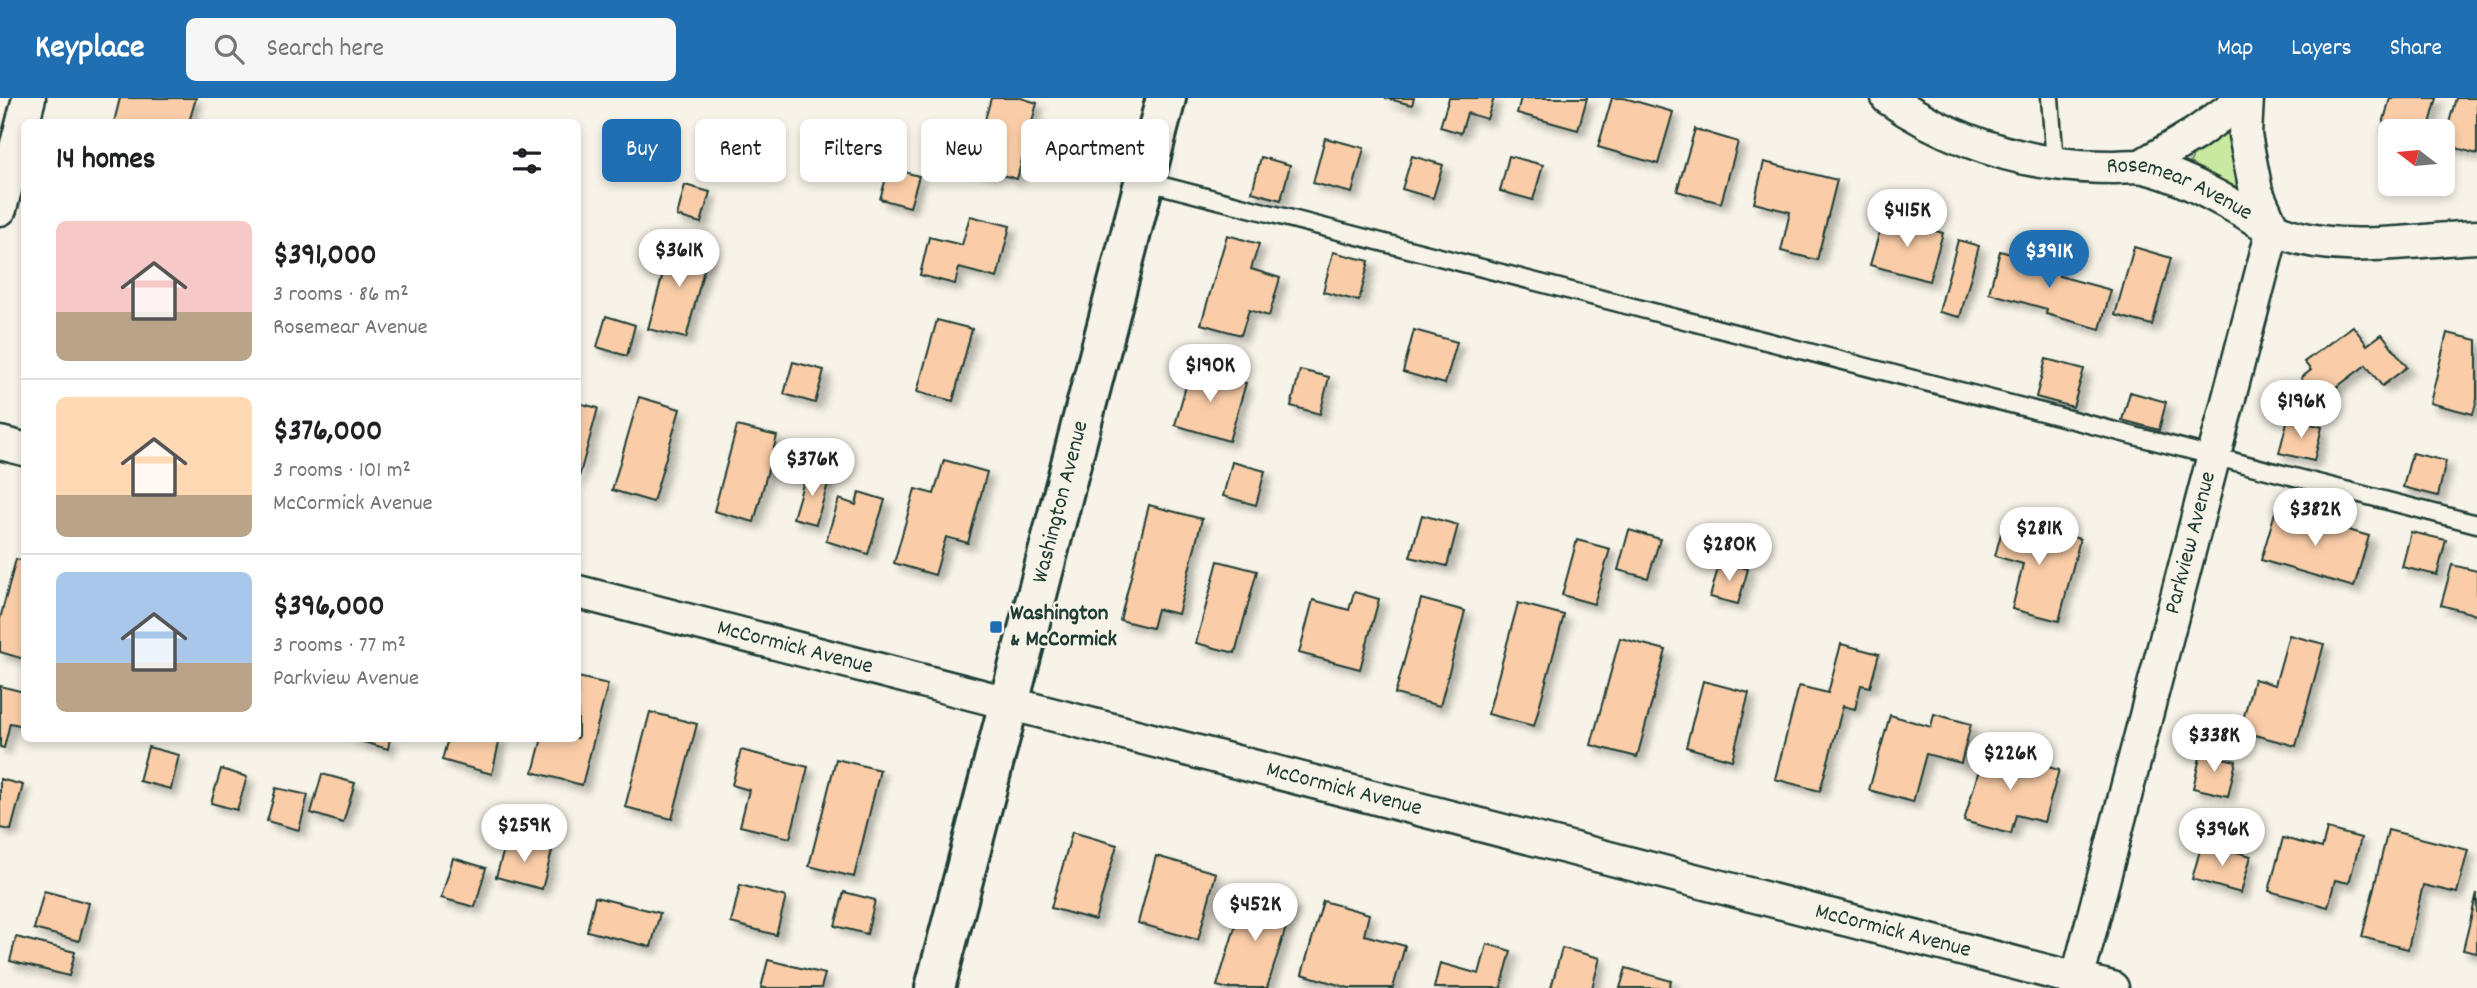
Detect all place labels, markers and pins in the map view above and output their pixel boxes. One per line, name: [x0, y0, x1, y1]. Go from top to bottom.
pin: $415K: [1858, 190, 1956, 249]
pin: $361K: [630, 230, 728, 289]
pin: $391K: [2000, 230, 2098, 290]
pin: $190K: [1161, 344, 1259, 404]
pin: $196K: [2252, 380, 2350, 440]
pin: $376K: [763, 438, 861, 498]
pin: $382K: [2266, 489, 2364, 548]
pin: $281K: [1990, 508, 2088, 567]
pin: $280K: [1680, 524, 1778, 583]
place label: Washington & McCormick: [1010, 598, 1117, 657]
marker: Washington & McCormick: [988, 619, 1004, 635]
pin: $338K: [2165, 714, 2263, 774]
pin: $226K: [1961, 732, 2059, 792]
pin: $259K: [475, 804, 573, 864]
pin: $396K: [2173, 808, 2271, 868]
pin: $452K: [1206, 884, 1304, 943]

